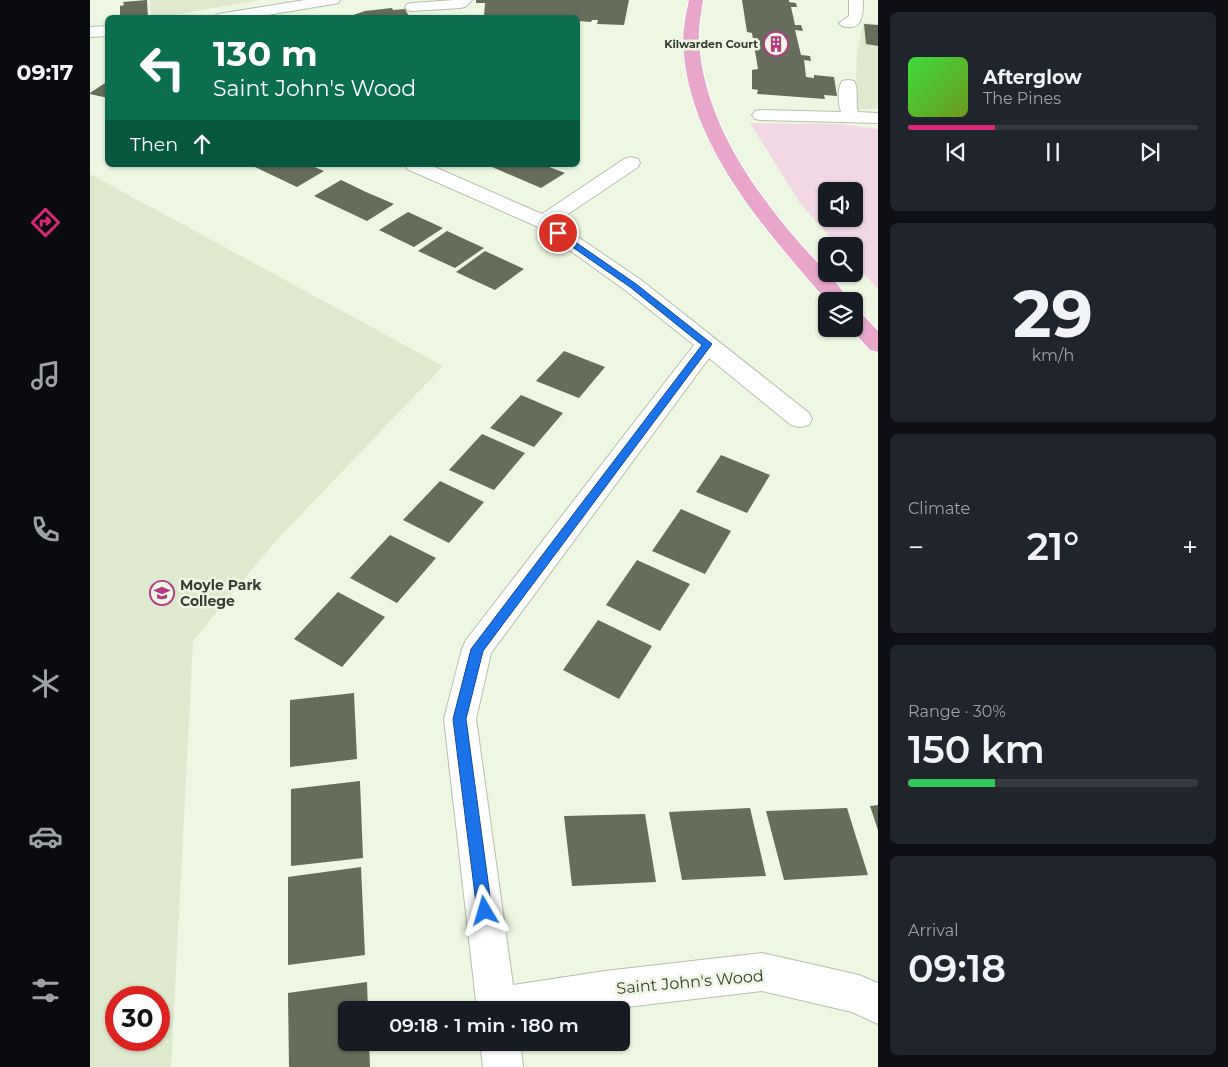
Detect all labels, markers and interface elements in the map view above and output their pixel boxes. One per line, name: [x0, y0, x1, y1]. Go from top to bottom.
building icon: Kilwarden Court: [763, 31, 789, 57]
text: 130 m: [213, 32, 318, 75]
icon: left: [130, 35, 195, 100]
place label: Kilwarden Court: [664, 37, 758, 51]
text: 09:17: [17, 59, 73, 86]
text: Afterglow: [983, 66, 1082, 89]
text: Saint John's Wood: [213, 75, 416, 102]
text: The Pines: [983, 89, 1061, 108]
icon: ahead: [188, 130, 216, 158]
text: Then: [130, 133, 178, 156]
icon: previous: [942, 138, 970, 166]
icon: pause: [1039, 138, 1067, 166]
icon: next: [1136, 138, 1164, 166]
map controls: [818, 182, 863, 337]
button: sound: [818, 182, 863, 227]
icon: directions: [28, 205, 63, 240]
pin: [537, 212, 579, 254]
icon: arrive: [544, 219, 572, 247]
button: search: [818, 237, 863, 282]
text: 29: [1013, 274, 1093, 353]
button: layers: [818, 292, 863, 337]
text: km/h: [1032, 346, 1074, 365]
icon: music: [28, 358, 63, 393]
text: Climate: [908, 499, 970, 518]
icon: phone: [28, 512, 63, 547]
text: 21°: [1027, 523, 1079, 570]
text: −: [908, 530, 924, 564]
text: +: [1182, 530, 1198, 564]
place label: Moyle Park College: [180, 576, 262, 610]
school or university icon: Moyle Park College: [149, 580, 175, 606]
icon: climate: [28, 666, 63, 701]
text: Range · 30%: [908, 702, 1006, 721]
text: 150 km: [908, 726, 1045, 773]
icon: car: [28, 819, 63, 854]
position arrow: [458, 884, 510, 936]
text: Arrival: [908, 921, 958, 940]
text: 09:18: [908, 945, 1006, 992]
street label: Saint John's Wood: [616, 966, 764, 998]
icon: filters: [28, 973, 63, 1008]
speed limit sign: 30: [105, 986, 170, 1051]
text: 09:18 · 1 min · 180 m: [389, 1014, 579, 1037]

